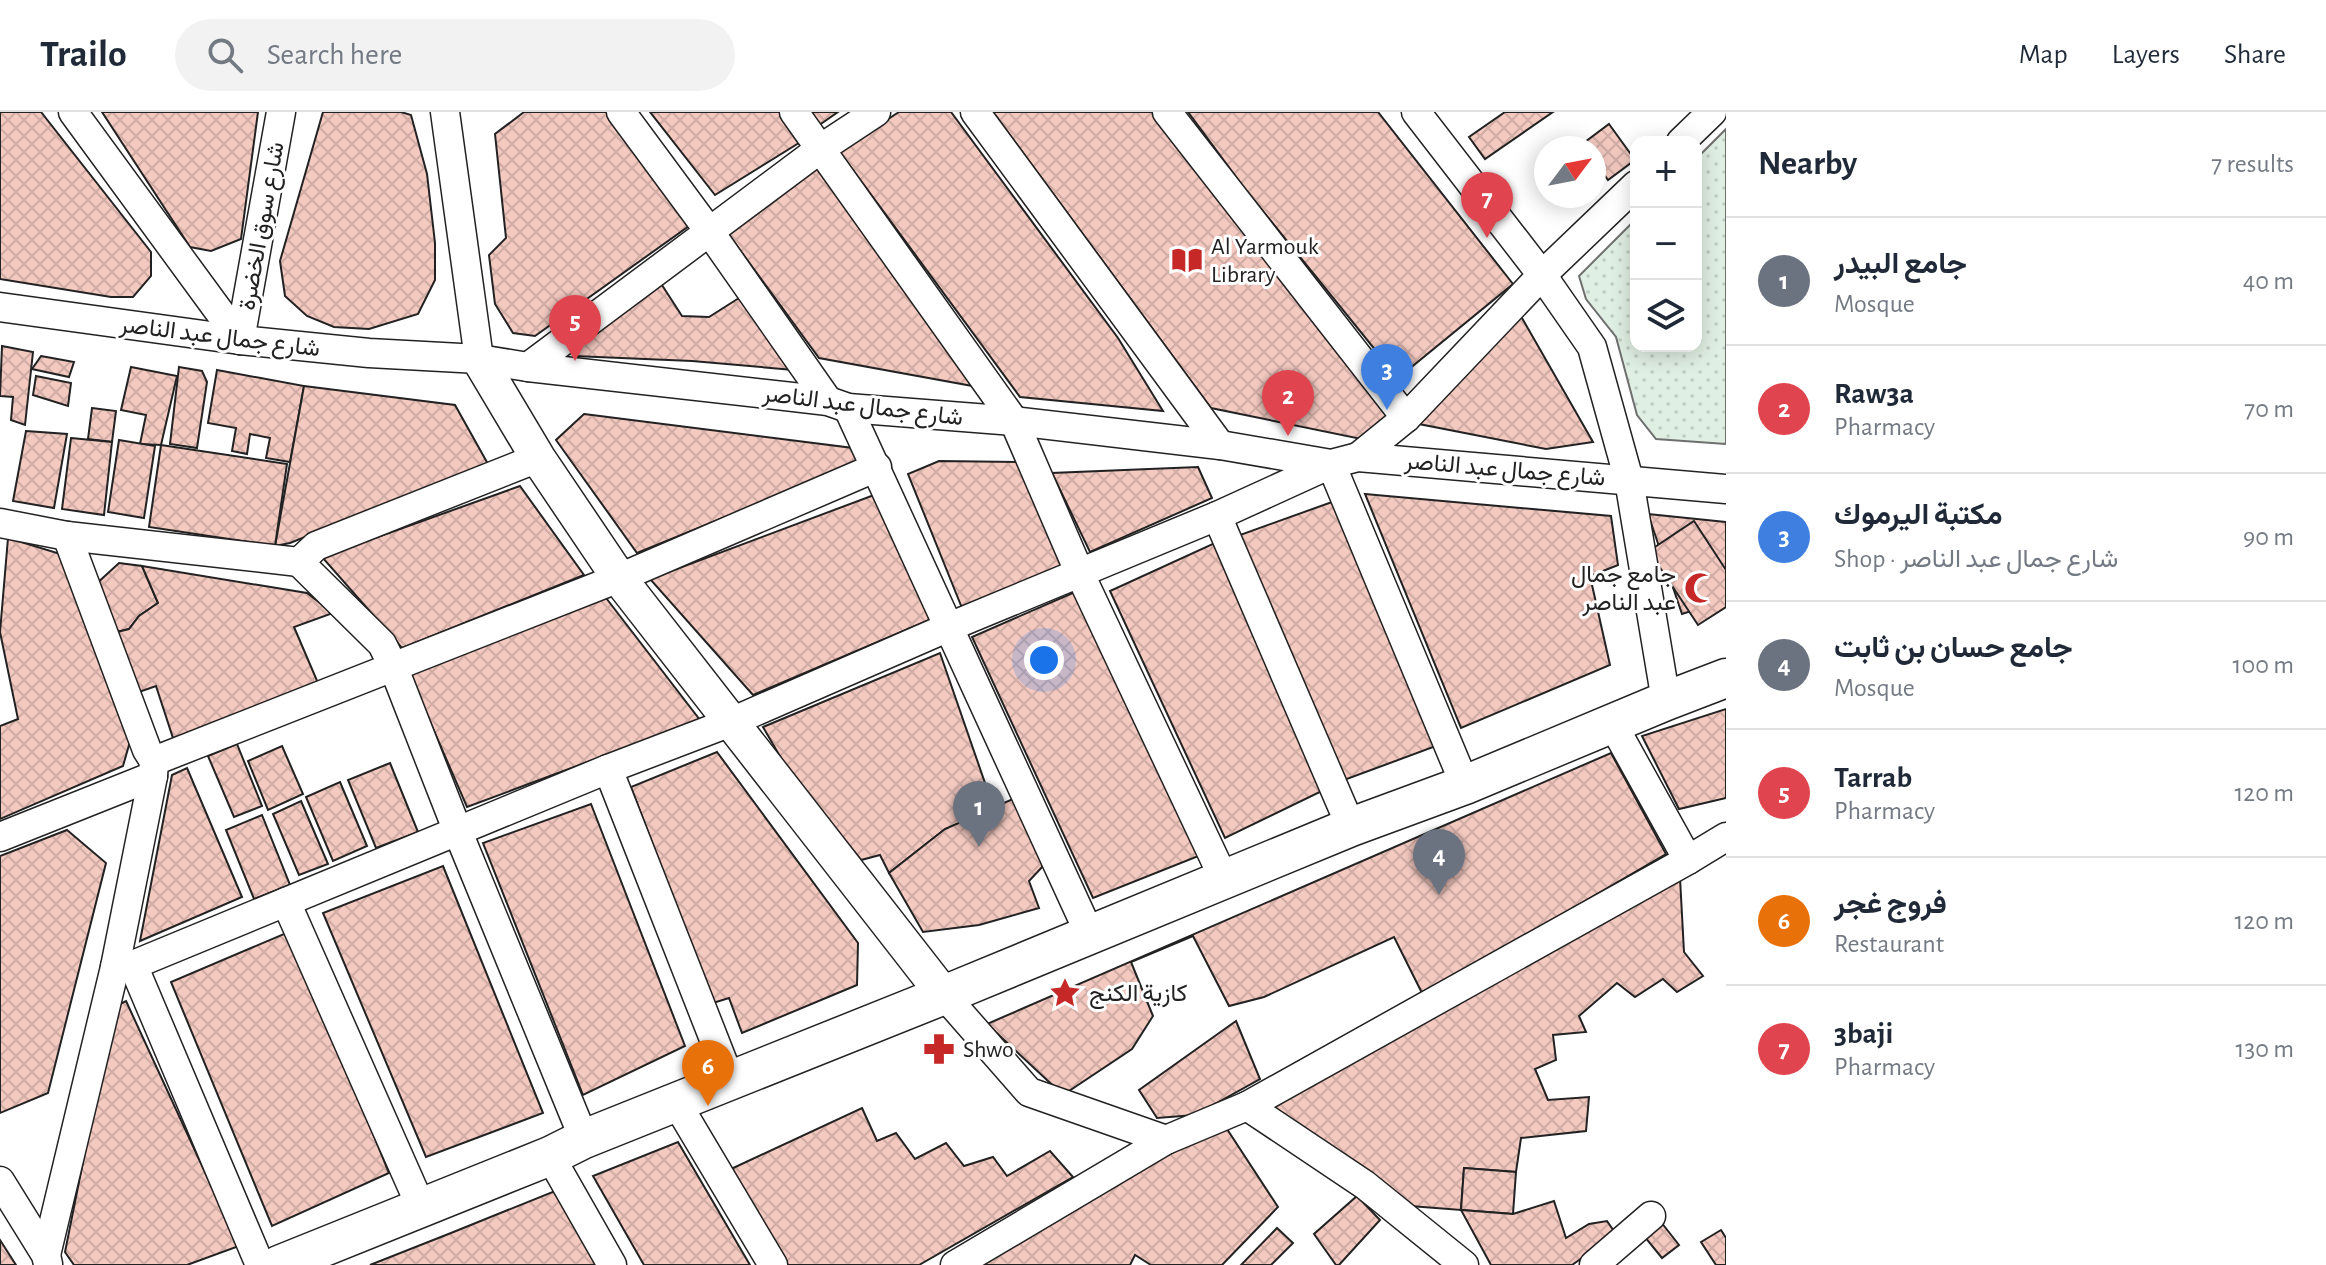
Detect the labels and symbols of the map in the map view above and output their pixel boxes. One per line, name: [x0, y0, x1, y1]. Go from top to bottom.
north arrow: [1534, 136, 1606, 208]
street label: شارع سوق الخضرة: [235, 140, 292, 313]
pin: 7: [1461, 172, 1513, 238]
place label: Al Yarmouk Library: [1211, 235, 1319, 287]
library icon: Al Yarmouk Library: [1170, 243, 1204, 277]
pin: 5: [549, 295, 601, 361]
street label: شارع جمال عبد الناصر: [117, 313, 321, 364]
pin: 3: [1361, 344, 1413, 410]
pin: 2: [1262, 370, 1314, 436]
street label: شارع جمال عبد الناصر: [760, 382, 964, 433]
street label: شارع جمال عبد الناصر: [1402, 449, 1606, 494]
place label: جامع جمال عبد الناصر: [1571, 563, 1676, 617]
mosque icon: جامع جمال عبد الناصر: [1683, 571, 1717, 605]
your location: [1024, 640, 1064, 680]
pin: 1: [953, 781, 1005, 847]
pin: 4: [1413, 829, 1465, 895]
place icon: كازية الكنج: [1048, 976, 1082, 1010]
place label: كازية الكنج: [1089, 982, 1187, 1010]
pharmacy icon: Shwo: [922, 1032, 956, 1066]
place label: Shwo: [963, 1038, 1014, 1062]
pin: 6: [682, 1040, 734, 1106]

